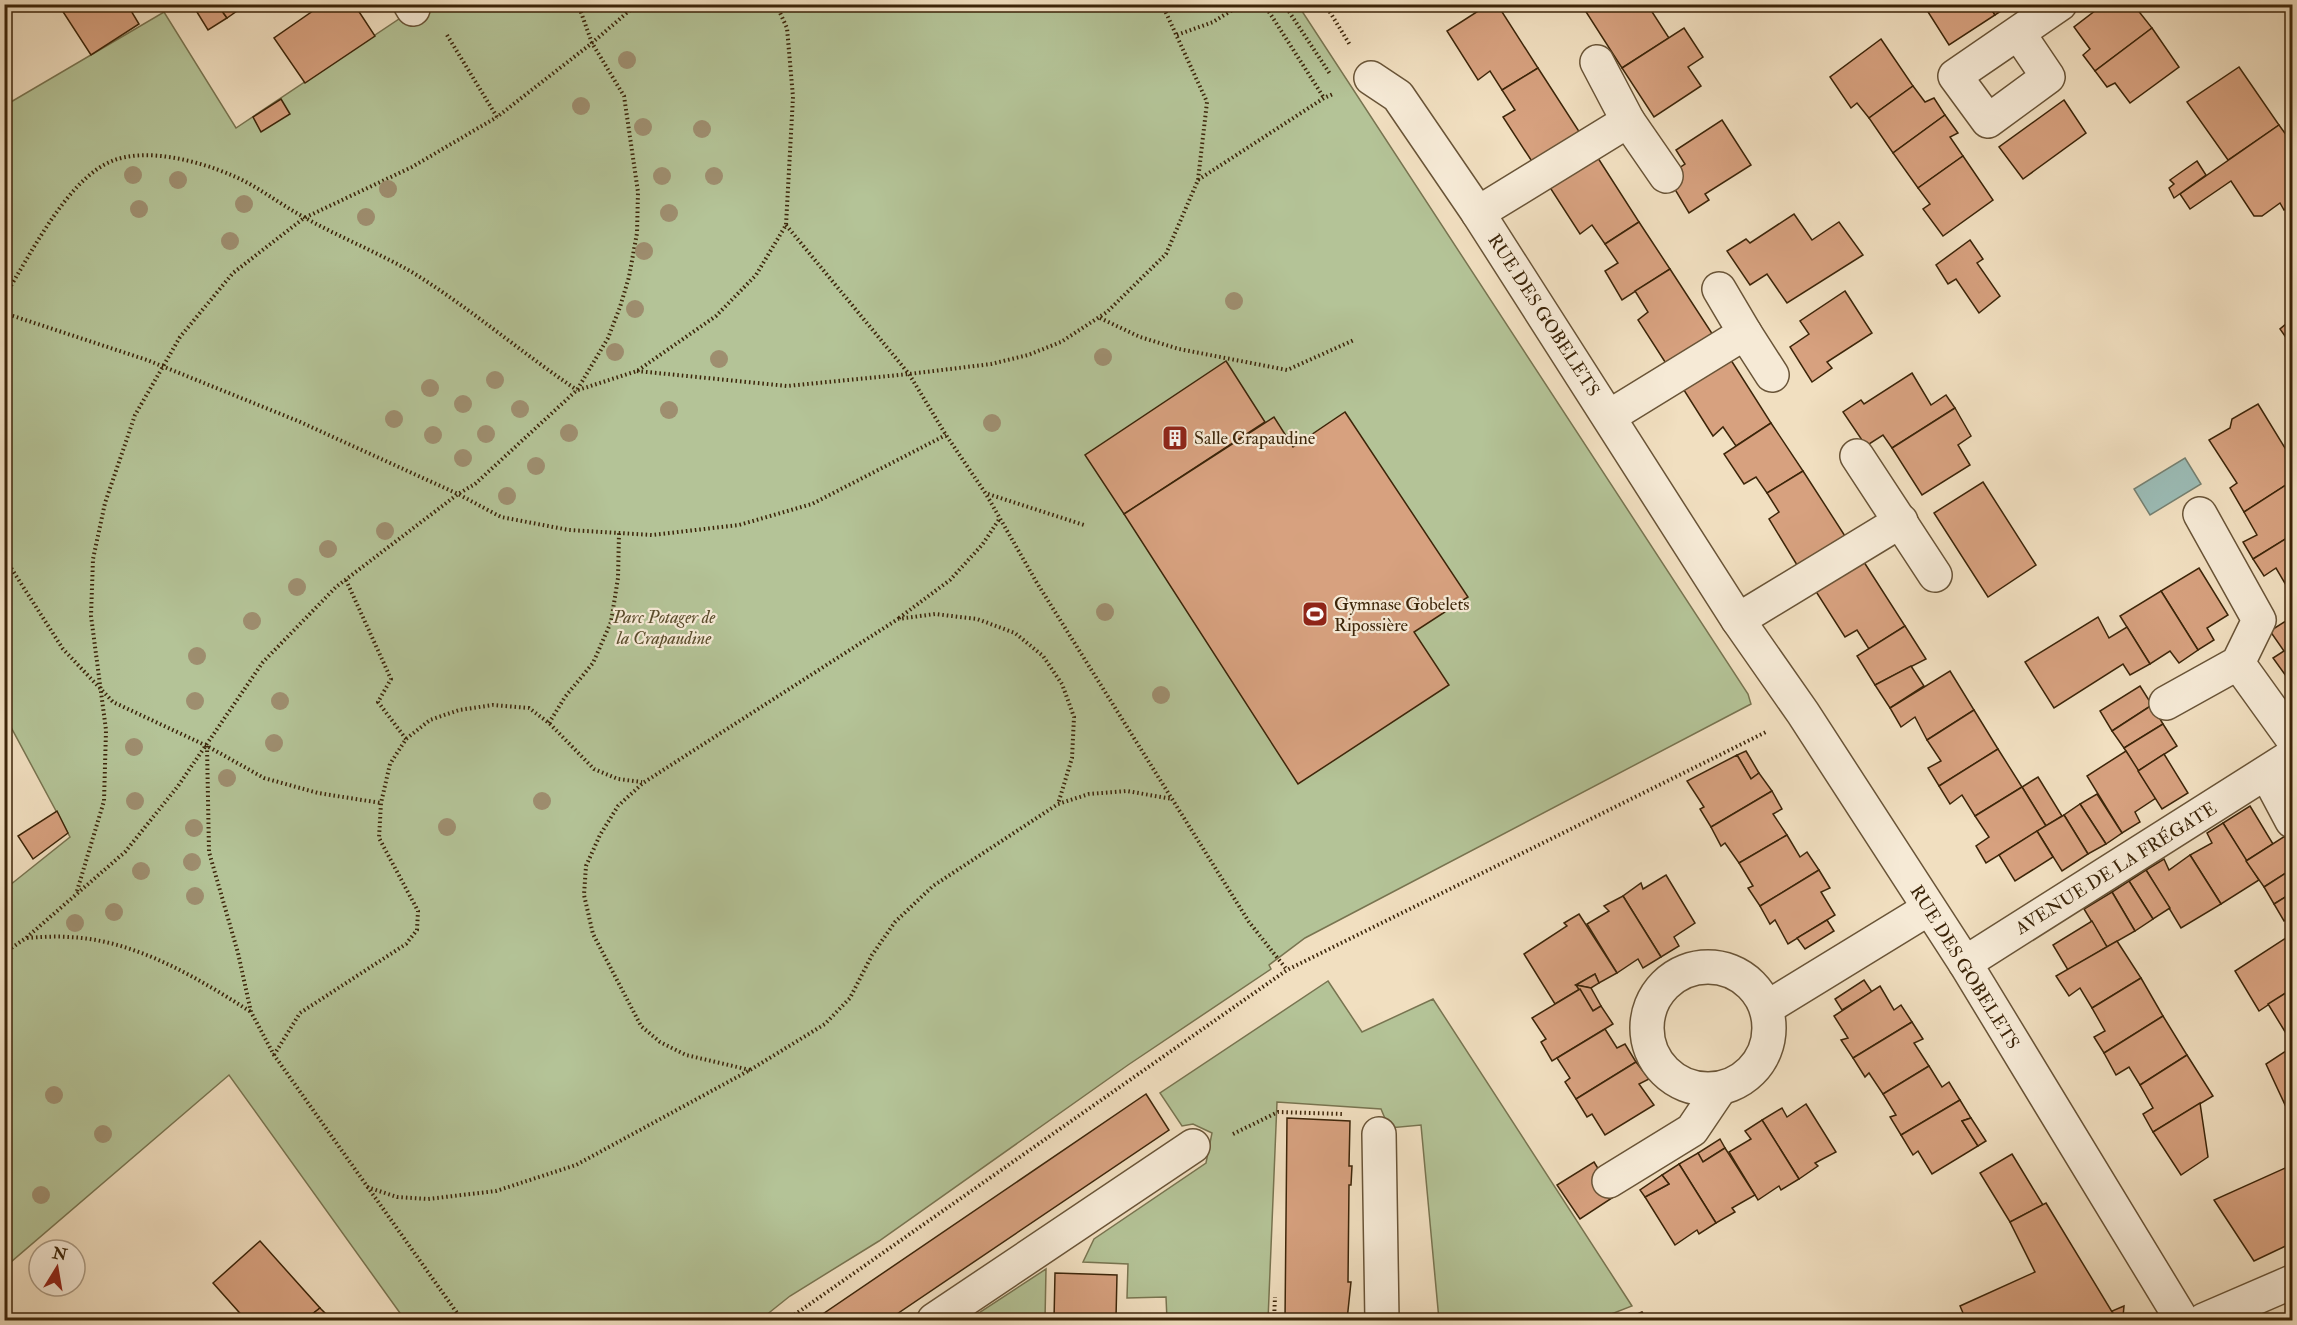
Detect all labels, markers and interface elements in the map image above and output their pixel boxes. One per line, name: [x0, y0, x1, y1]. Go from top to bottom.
street label: RUE DES GOBELETS: [1482, 230, 1605, 401]
building icon: Salle Crapaudine: [1160, 423, 1190, 453]
place label: Salle Crapaudine: [1194, 427, 1316, 450]
place label: Gymnase Gobelets Ripossière: [1334, 593, 1469, 637]
sports icon: Gymnase Gobelets Ripossière: [1300, 599, 1330, 629]
park label: Parc Potager de la Crapaudine: [612, 606, 716, 650]
street label: AVENUE DE LA FRÉGATE: [2010, 797, 2221, 941]
street label: RUE DES GOBELETS: [1905, 881, 2024, 1054]
north arrow: [27, 1238, 87, 1298]
text: N: [50, 1243, 69, 1266]

